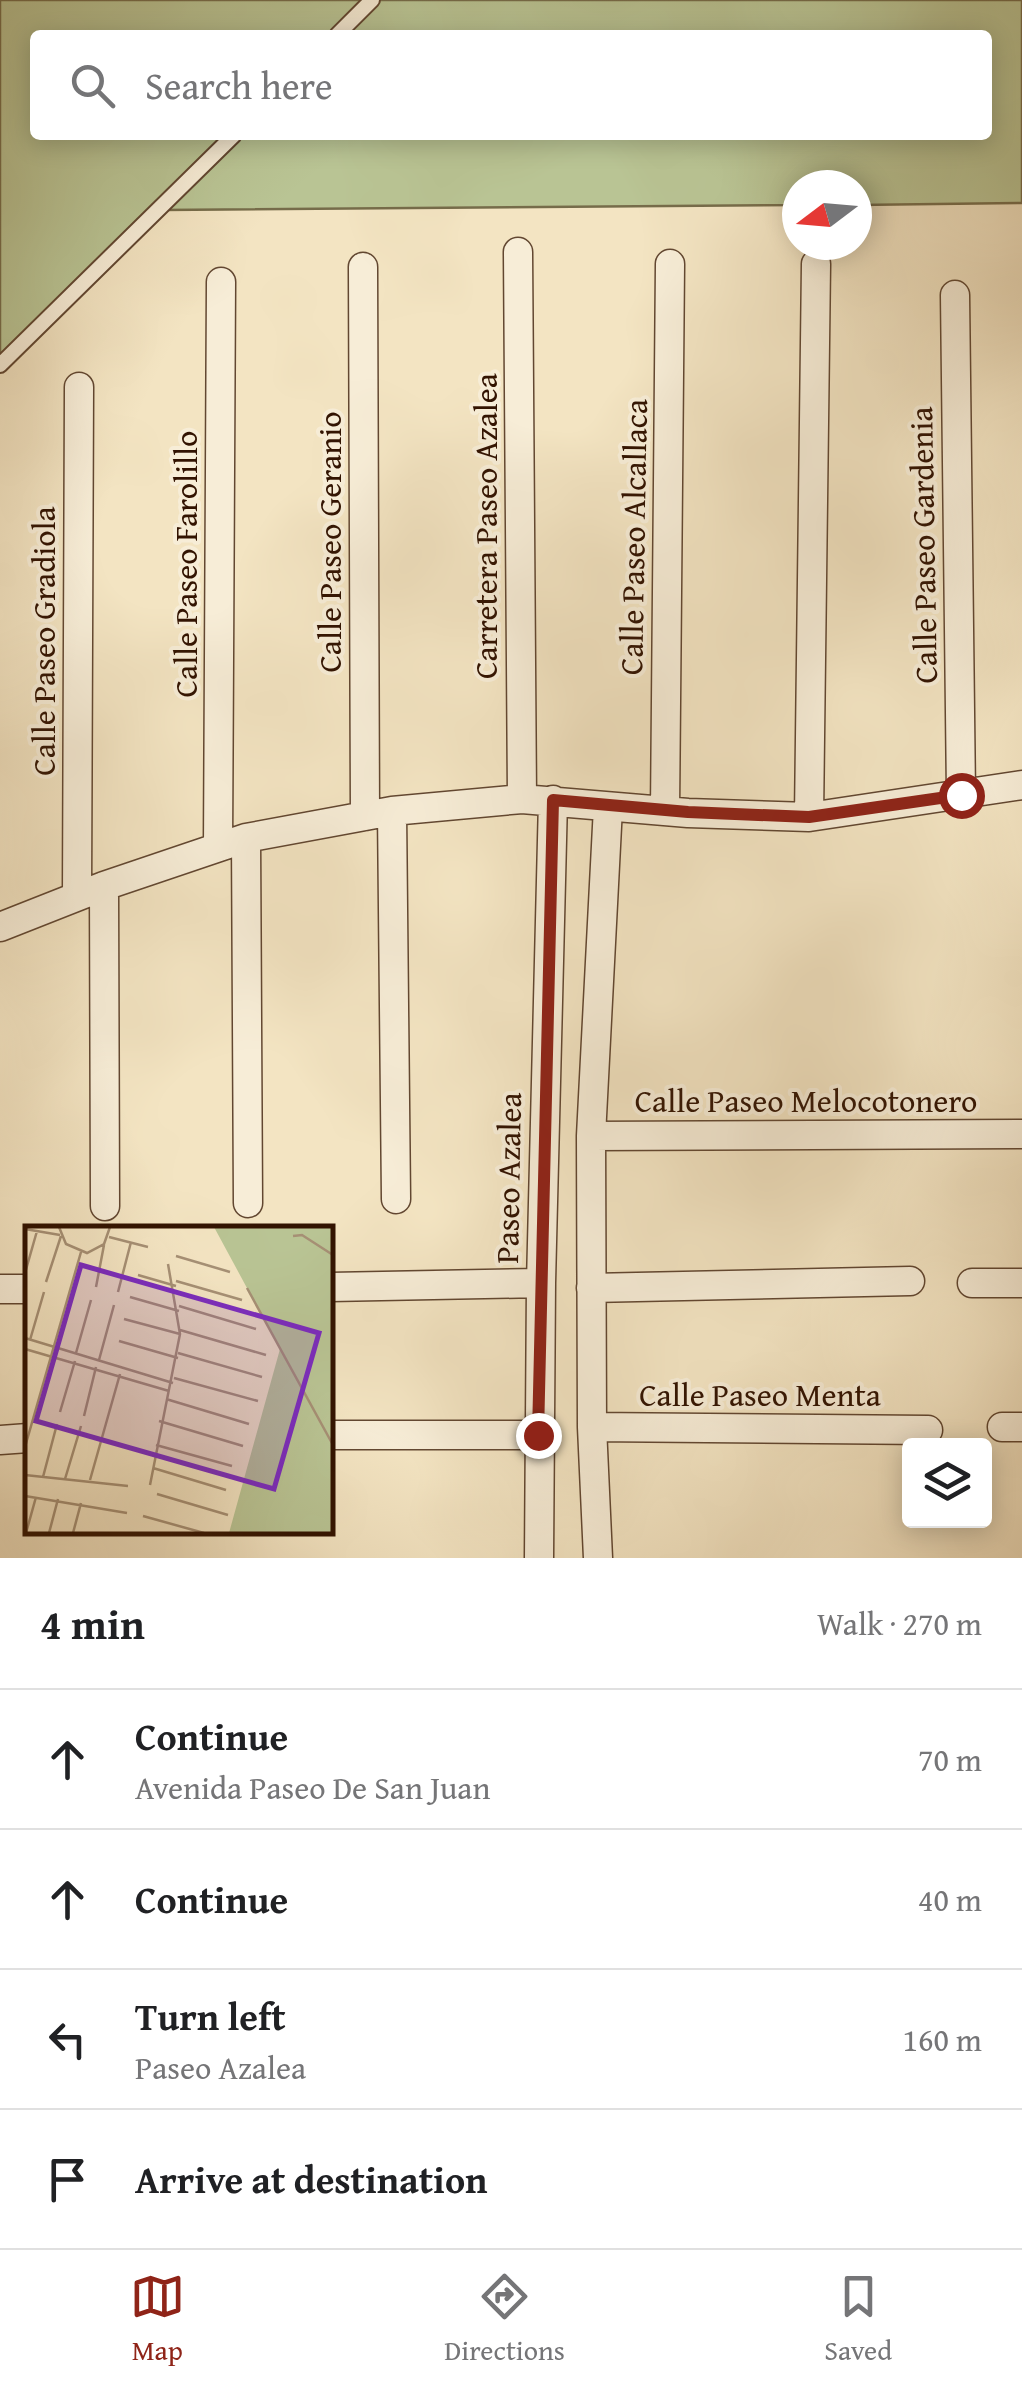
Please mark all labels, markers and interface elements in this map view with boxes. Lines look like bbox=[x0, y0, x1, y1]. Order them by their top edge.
search box bbox=[30, 30, 992, 140]
text: Search here bbox=[145, 57, 333, 113]
icon: search bbox=[65, 58, 120, 113]
north arrow bbox=[782, 170, 872, 260]
street label: Carretera Paseo Azalea bbox=[462, 373, 509, 679]
street label: Calle Paseo Alcallaca bbox=[607, 399, 659, 675]
street label: Calle Paseo Gardenia bbox=[897, 406, 949, 684]
street label: Calle Paseo Geranio bbox=[306, 411, 353, 673]
street label: Calle Paseo Farolillo bbox=[162, 431, 209, 697]
street label: Calle Paseo Gradiola bbox=[20, 506, 67, 776]
route start bbox=[939, 773, 985, 819]
street label: Calle Paseo Melocotonero bbox=[635, 1077, 977, 1124]
street label: Paseo Azalea bbox=[483, 1092, 533, 1264]
inset map bbox=[25, 1226, 332, 1533]
street label: Calle Paseo Menta bbox=[639, 1371, 881, 1418]
route end bbox=[516, 1413, 562, 1459]
map controls bbox=[902, 1438, 992, 1528]
button: layers bbox=[902, 1438, 992, 1528]
text: 4 min bbox=[40, 1593, 145, 1654]
text: Walk · 270 m bbox=[817, 1600, 982, 1647]
text: Continue bbox=[135, 1708, 288, 1764]
icon: ahead bbox=[40, 1732, 95, 1787]
text: 70 m bbox=[918, 1736, 982, 1783]
text: Avenida Paseo De San Juan bbox=[135, 1764, 490, 1811]
text: Continue bbox=[135, 1871, 288, 1927]
icon: ahead bbox=[40, 1872, 95, 1927]
text: 40 m bbox=[918, 1876, 982, 1923]
text: Turn left bbox=[135, 1988, 286, 2044]
icon: left bbox=[40, 2012, 95, 2067]
text: 160 m bbox=[903, 2016, 982, 2063]
text: Paseo Azalea bbox=[135, 2044, 306, 2091]
text: Arrive at destination bbox=[135, 2151, 488, 2207]
icon: arrive bbox=[40, 2152, 95, 2207]
tab: Map bbox=[130, 2269, 185, 2370]
tab: Directions bbox=[444, 2269, 565, 2370]
tab: Saved bbox=[824, 2269, 892, 2370]

